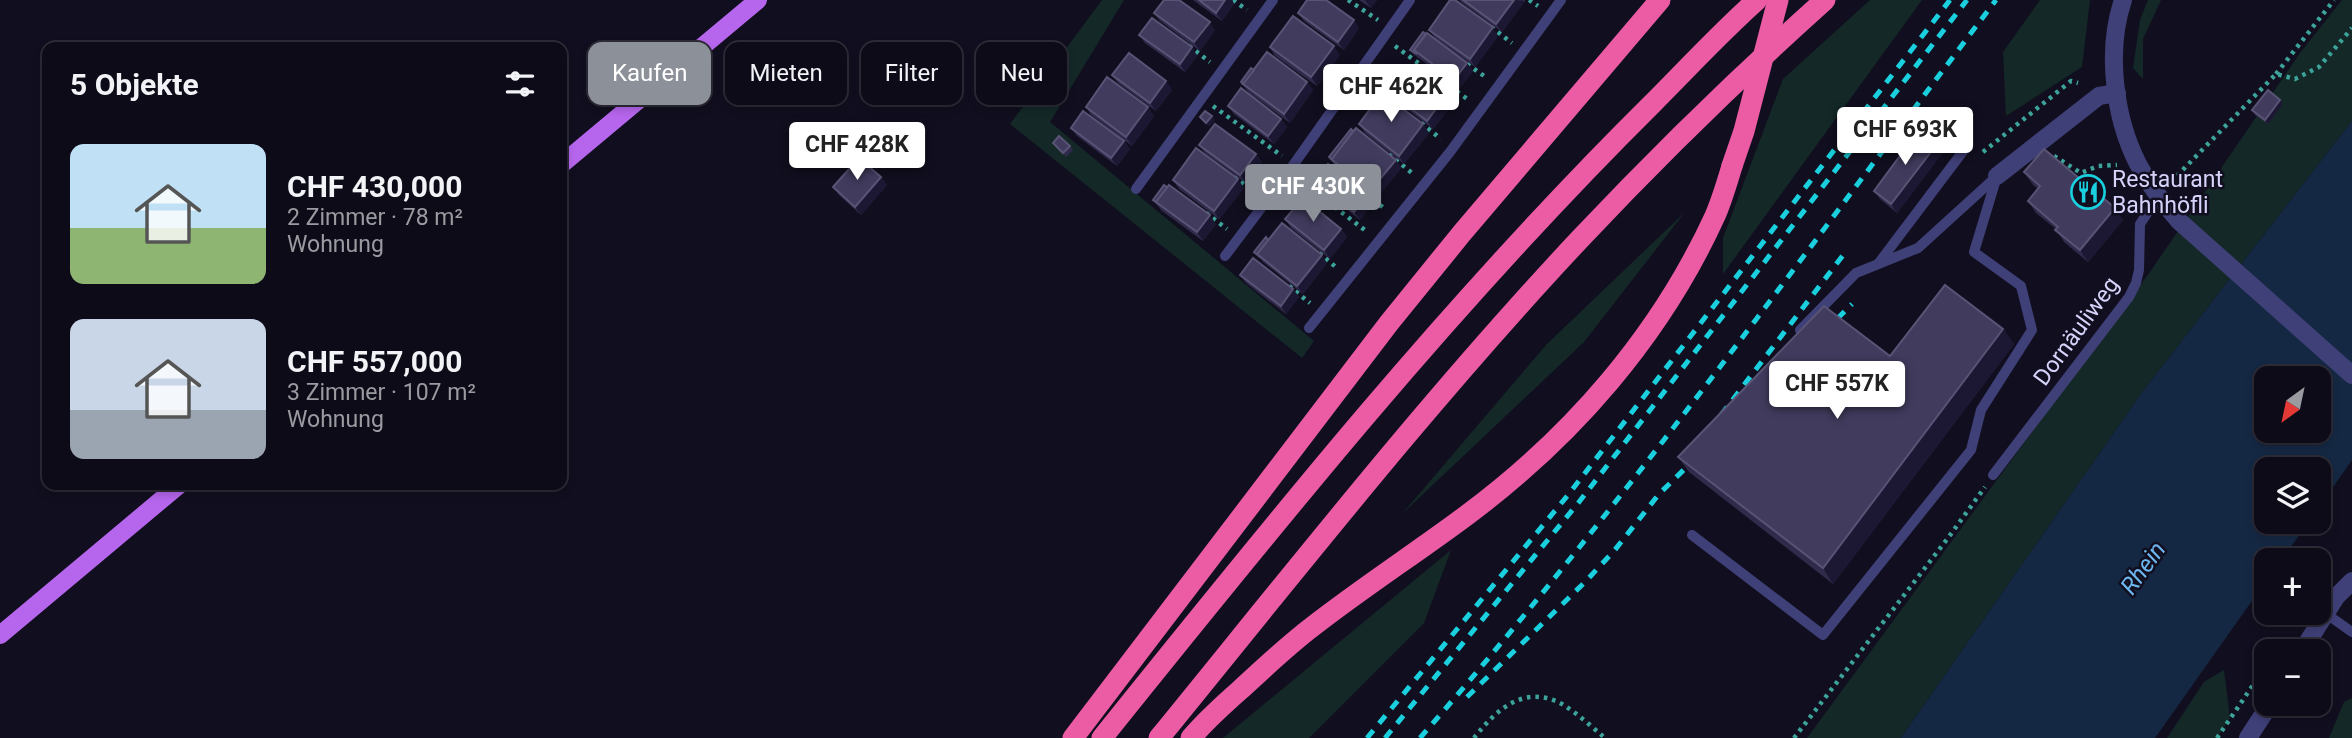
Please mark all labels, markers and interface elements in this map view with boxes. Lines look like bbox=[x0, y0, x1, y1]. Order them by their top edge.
chip: Kaufen bbox=[588, 42, 711, 105]
chip: Mieten bbox=[725, 42, 847, 105]
chip: Filter bbox=[861, 42, 962, 105]
chip: Neu bbox=[976, 42, 1067, 105]
pin: CHF 462K bbox=[1319, 64, 1463, 124]
icon: filters bbox=[501, 65, 539, 103]
text: 5 Objekte bbox=[70, 67, 199, 102]
text: CHF 462K bbox=[1339, 73, 1443, 100]
pin: CHF 693K bbox=[1833, 108, 1977, 167]
text: CHF 693K bbox=[1853, 116, 1957, 143]
pin: CHF 428K bbox=[785, 122, 929, 182]
text: CHF 428K bbox=[805, 131, 909, 158]
pin: CHF 430K bbox=[1241, 164, 1385, 224]
place label: Restaurant Bahnhöfli bbox=[2112, 166, 2223, 219]
text: CHF 430,000 bbox=[287, 169, 462, 204]
icon: home bbox=[126, 172, 210, 256]
text: CHF 430K bbox=[1261, 173, 1365, 200]
restaurant icon: Restaurant Bahnhöfli bbox=[2069, 173, 2107, 211]
text: 2 Zimmer · 78 m² bbox=[287, 204, 463, 231]
text: Wohnung bbox=[287, 231, 384, 258]
street label: Dornäuliweg bbox=[2028, 272, 2125, 391]
text: CHF 557,000 bbox=[287, 344, 462, 379]
icon: home bbox=[126, 347, 210, 431]
pin: CHF 557K bbox=[1765, 362, 1909, 421]
north arrow bbox=[2254, 366, 2331, 443]
map controls bbox=[2254, 366, 2331, 716]
text: CHF 557K bbox=[1785, 370, 1889, 397]
text: 3 Zimmer · 107 m² bbox=[287, 379, 476, 406]
text: Wohnung bbox=[287, 406, 384, 433]
button: layers bbox=[2254, 457, 2331, 534]
water label: Rhein bbox=[2115, 536, 2171, 600]
button: + bbox=[2254, 548, 2331, 625]
button: − bbox=[2254, 639, 2331, 716]

